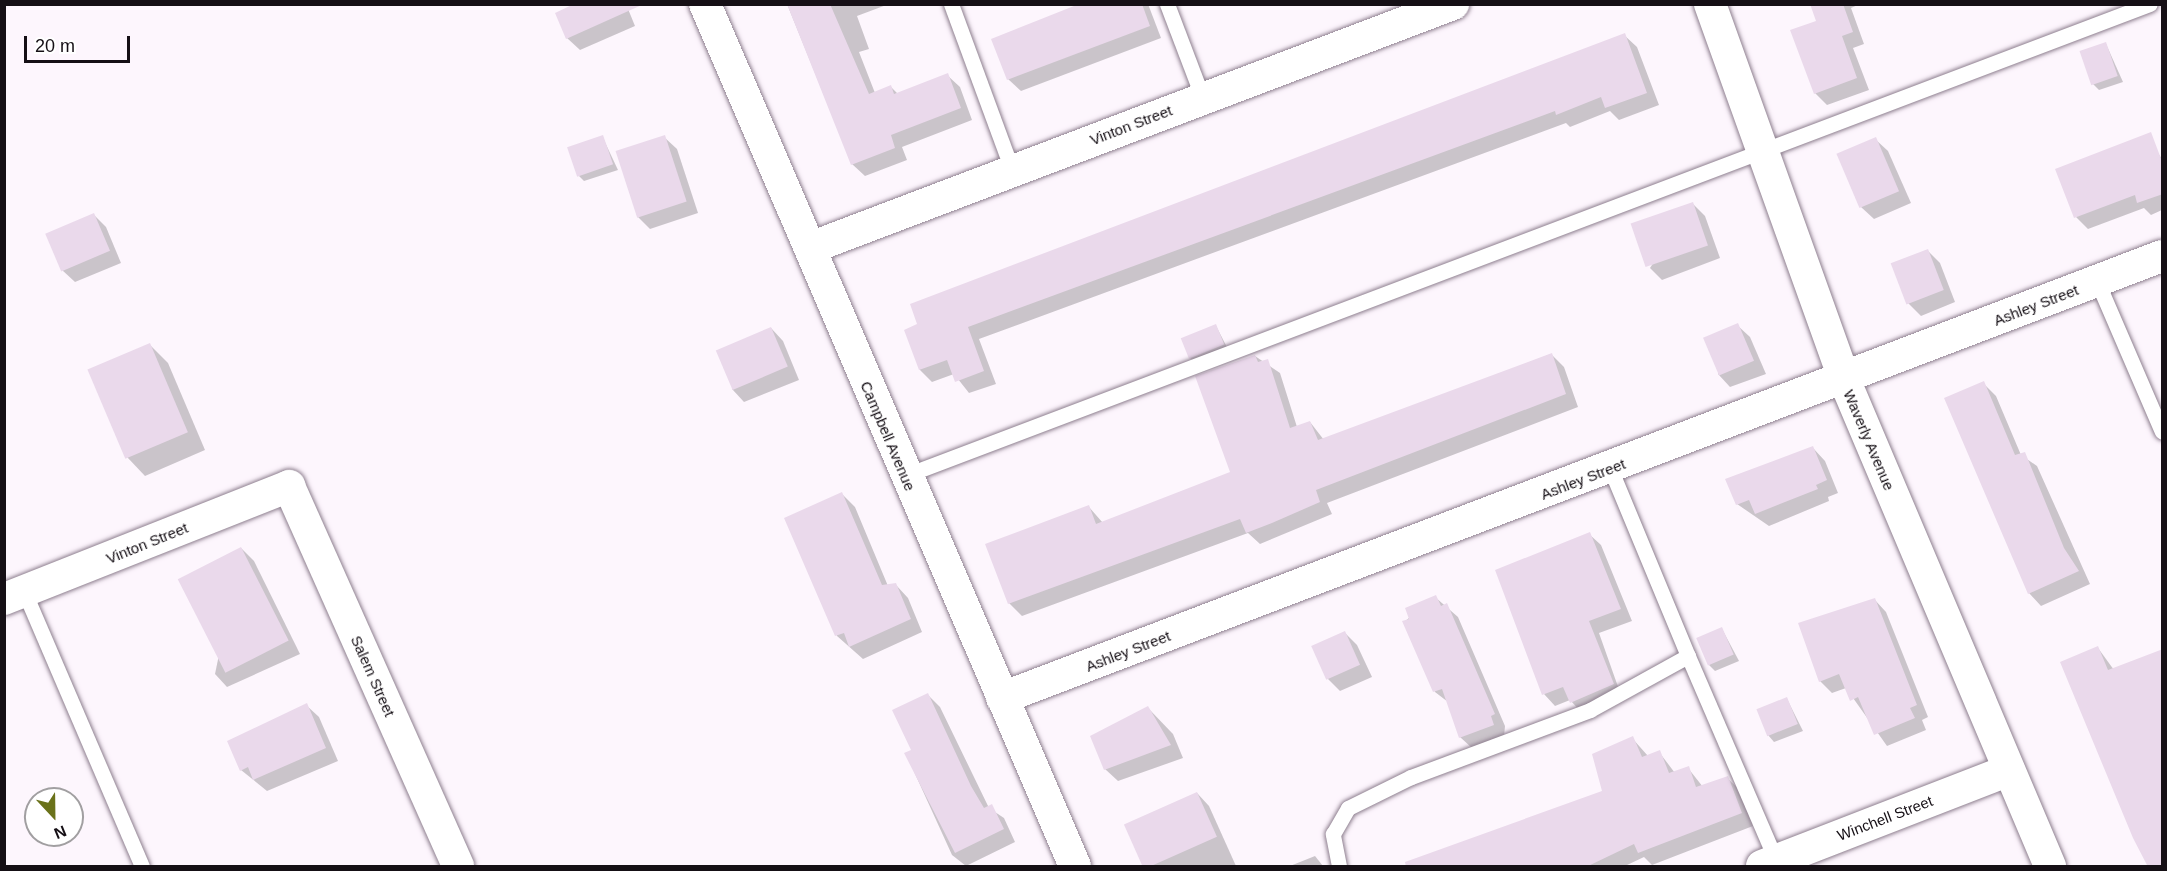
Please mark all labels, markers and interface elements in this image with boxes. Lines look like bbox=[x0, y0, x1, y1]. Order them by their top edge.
scale bar bbox=[27, 24, 134, 62]
text: 20 m bbox=[35, 36, 75, 56]
street label: Vinton Street bbox=[1087, 101, 1175, 149]
street label: Ashley Street bbox=[1991, 281, 2081, 329]
street label: Campbell Avenue bbox=[857, 378, 919, 494]
street label: Waverly Avenue bbox=[1840, 387, 1898, 493]
street label: Ashley Street bbox=[1538, 455, 1628, 503]
street label: Vinton Street bbox=[104, 518, 190, 568]
street label: Ashley Street bbox=[1083, 627, 1173, 675]
street label: Salem Street bbox=[347, 633, 399, 719]
north arrow bbox=[24, 787, 84, 847]
street label: Winchell Street bbox=[1835, 792, 1935, 844]
text: N bbox=[52, 822, 69, 842]

